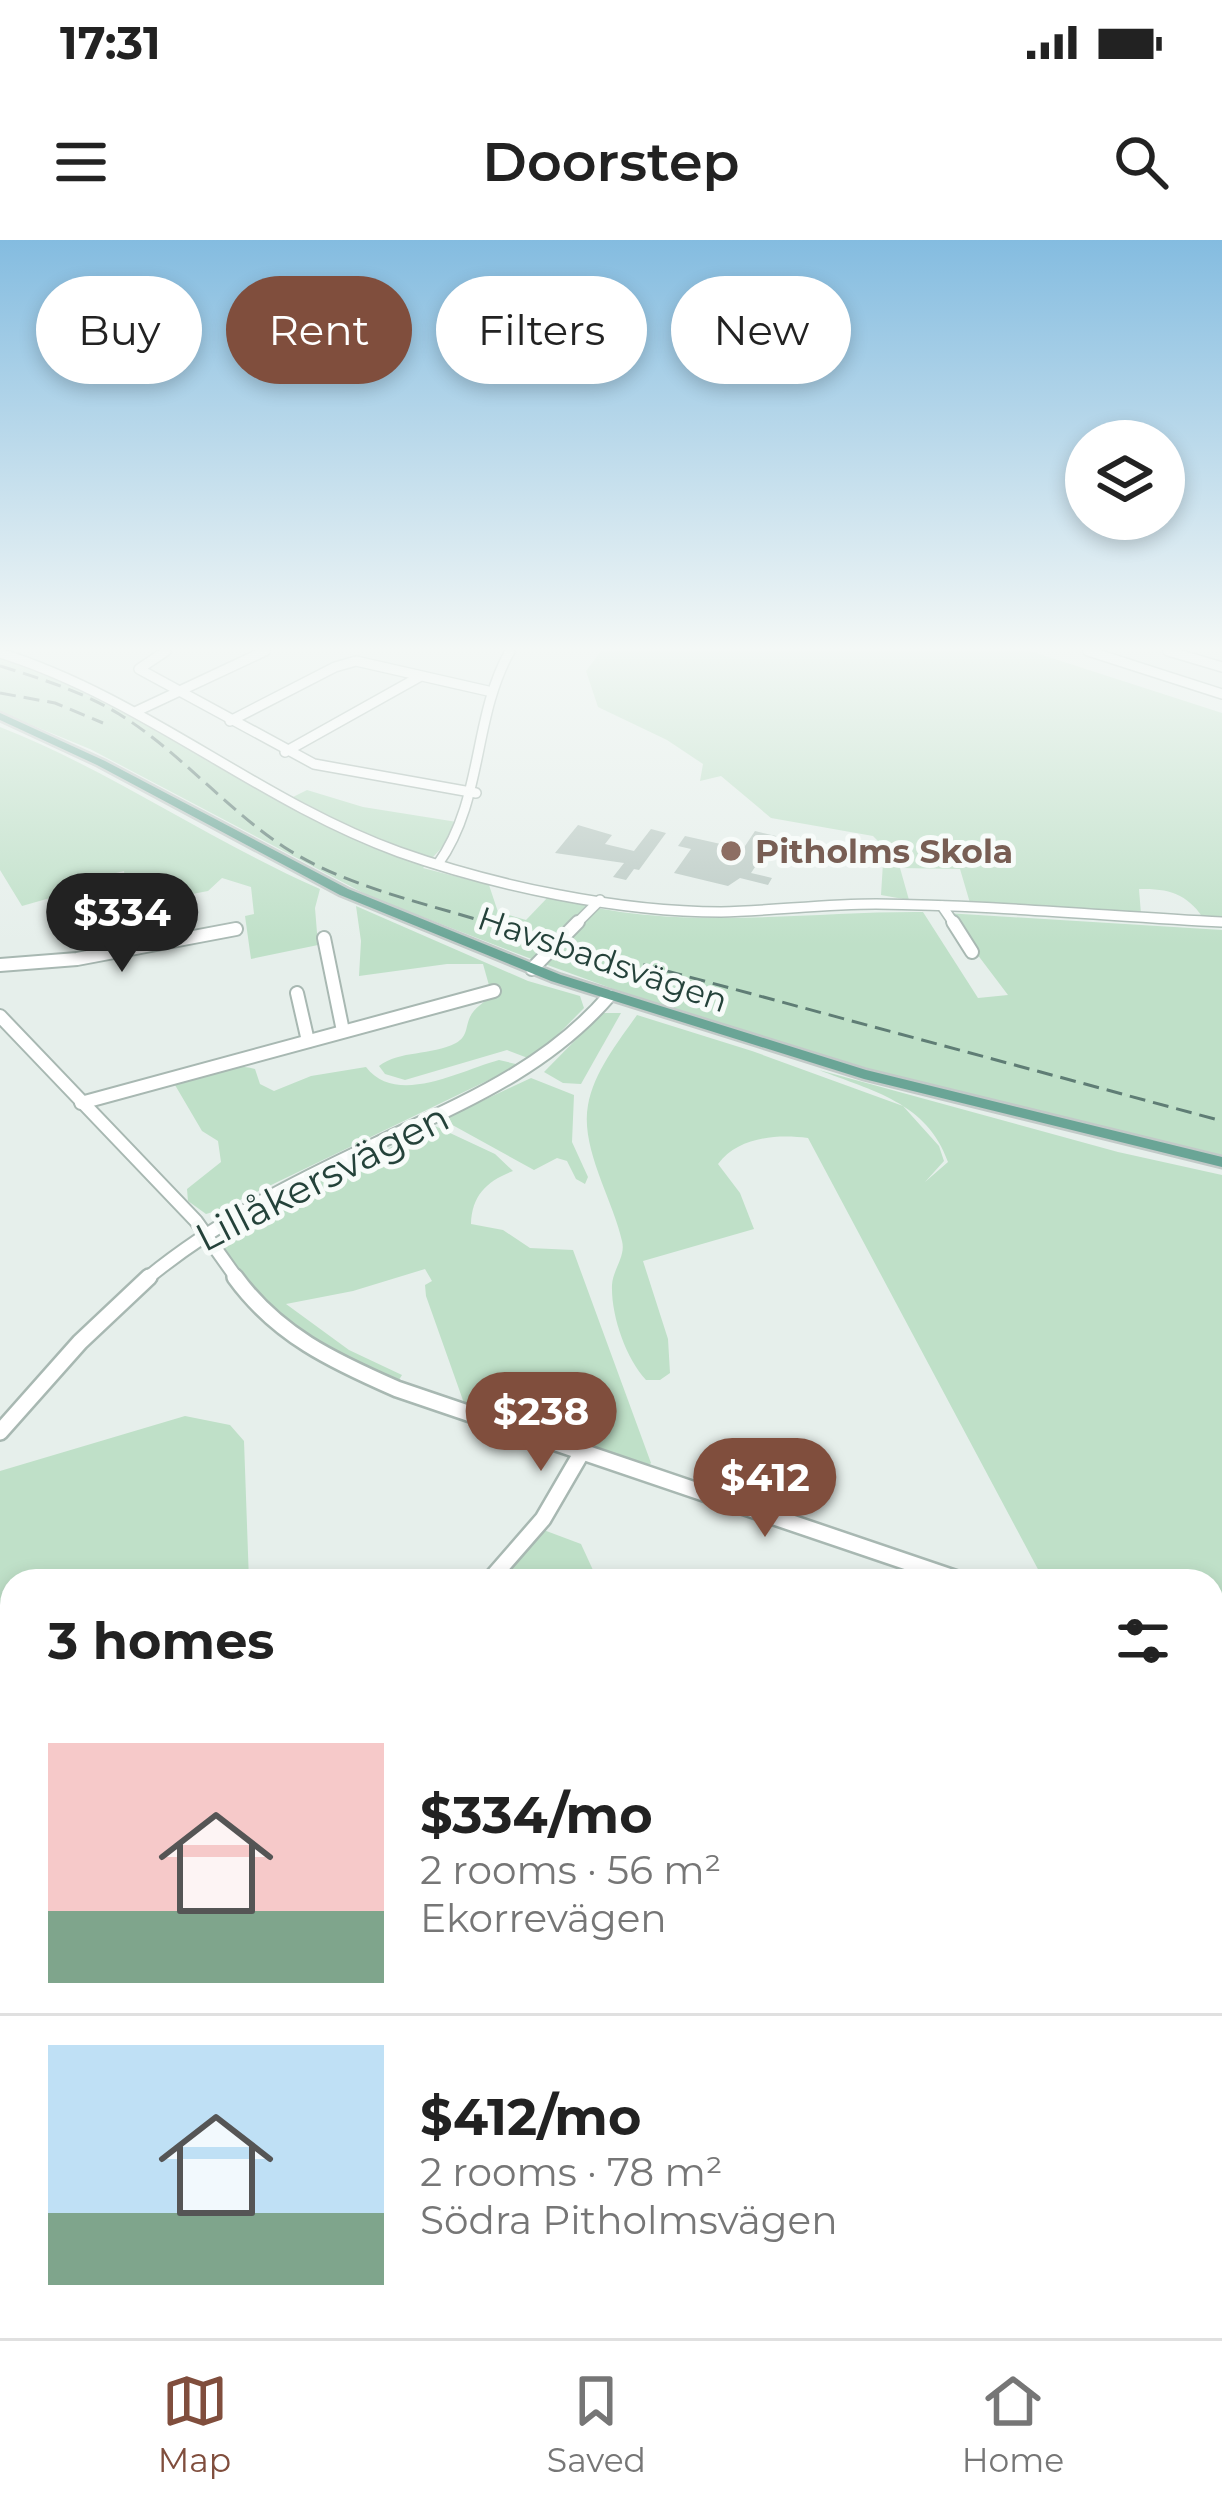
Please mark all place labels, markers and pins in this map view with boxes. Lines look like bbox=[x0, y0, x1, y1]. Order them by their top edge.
place label: Pitholms Skola bbox=[755, 831, 1013, 871]
marker: Pitholms Skola bbox=[718, 838, 744, 864]
pin: $334 bbox=[51, 873, 193, 975]
pin: $238 bbox=[470, 1372, 612, 1474]
pin: $412 bbox=[694, 1438, 836, 1540]

